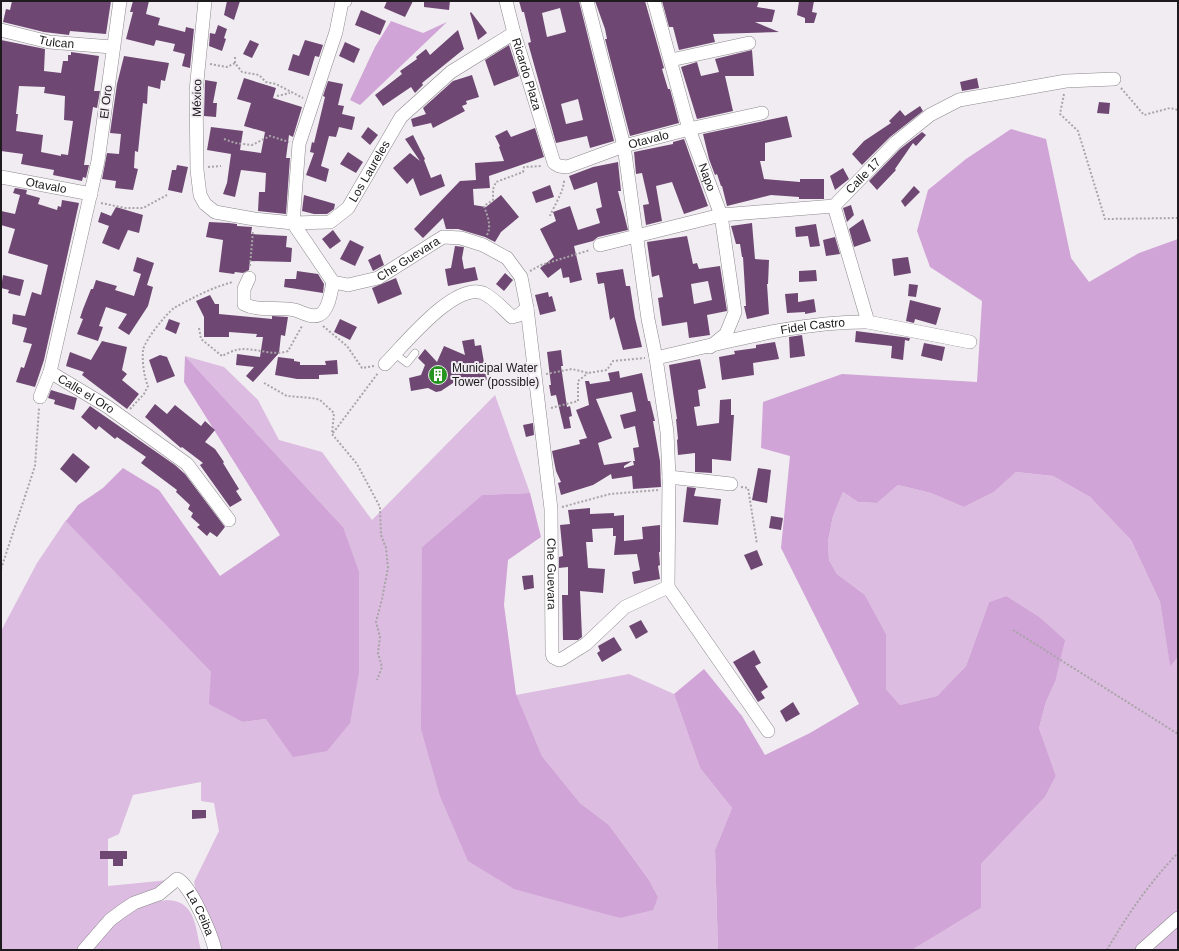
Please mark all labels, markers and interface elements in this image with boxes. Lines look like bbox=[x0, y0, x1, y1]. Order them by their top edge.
street label: Tulcan bbox=[37, 33, 75, 51]
street label: Ricardo Plaza bbox=[509, 36, 544, 112]
street label: México bbox=[190, 79, 204, 117]
street label: El Oro bbox=[97, 84, 115, 120]
street label: Otavalo bbox=[627, 127, 671, 152]
street label: Los Laureles bbox=[346, 138, 393, 204]
street label: Calle 17 bbox=[843, 155, 884, 197]
street label: Napo bbox=[695, 161, 719, 193]
street label: Otavalo bbox=[25, 175, 68, 196]
street label: Che Guevara bbox=[374, 234, 442, 284]
street label: Fidel Castro bbox=[779, 315, 846, 337]
place label: Municipal Water Tower (possible) bbox=[452, 361, 539, 389]
building icon: Municipal Water Tower (possible) bbox=[427, 364, 449, 386]
street label: Calle el Oro bbox=[55, 371, 117, 416]
street label: Che Guevara bbox=[544, 538, 559, 610]
street label: La Ceiba bbox=[183, 888, 217, 938]

